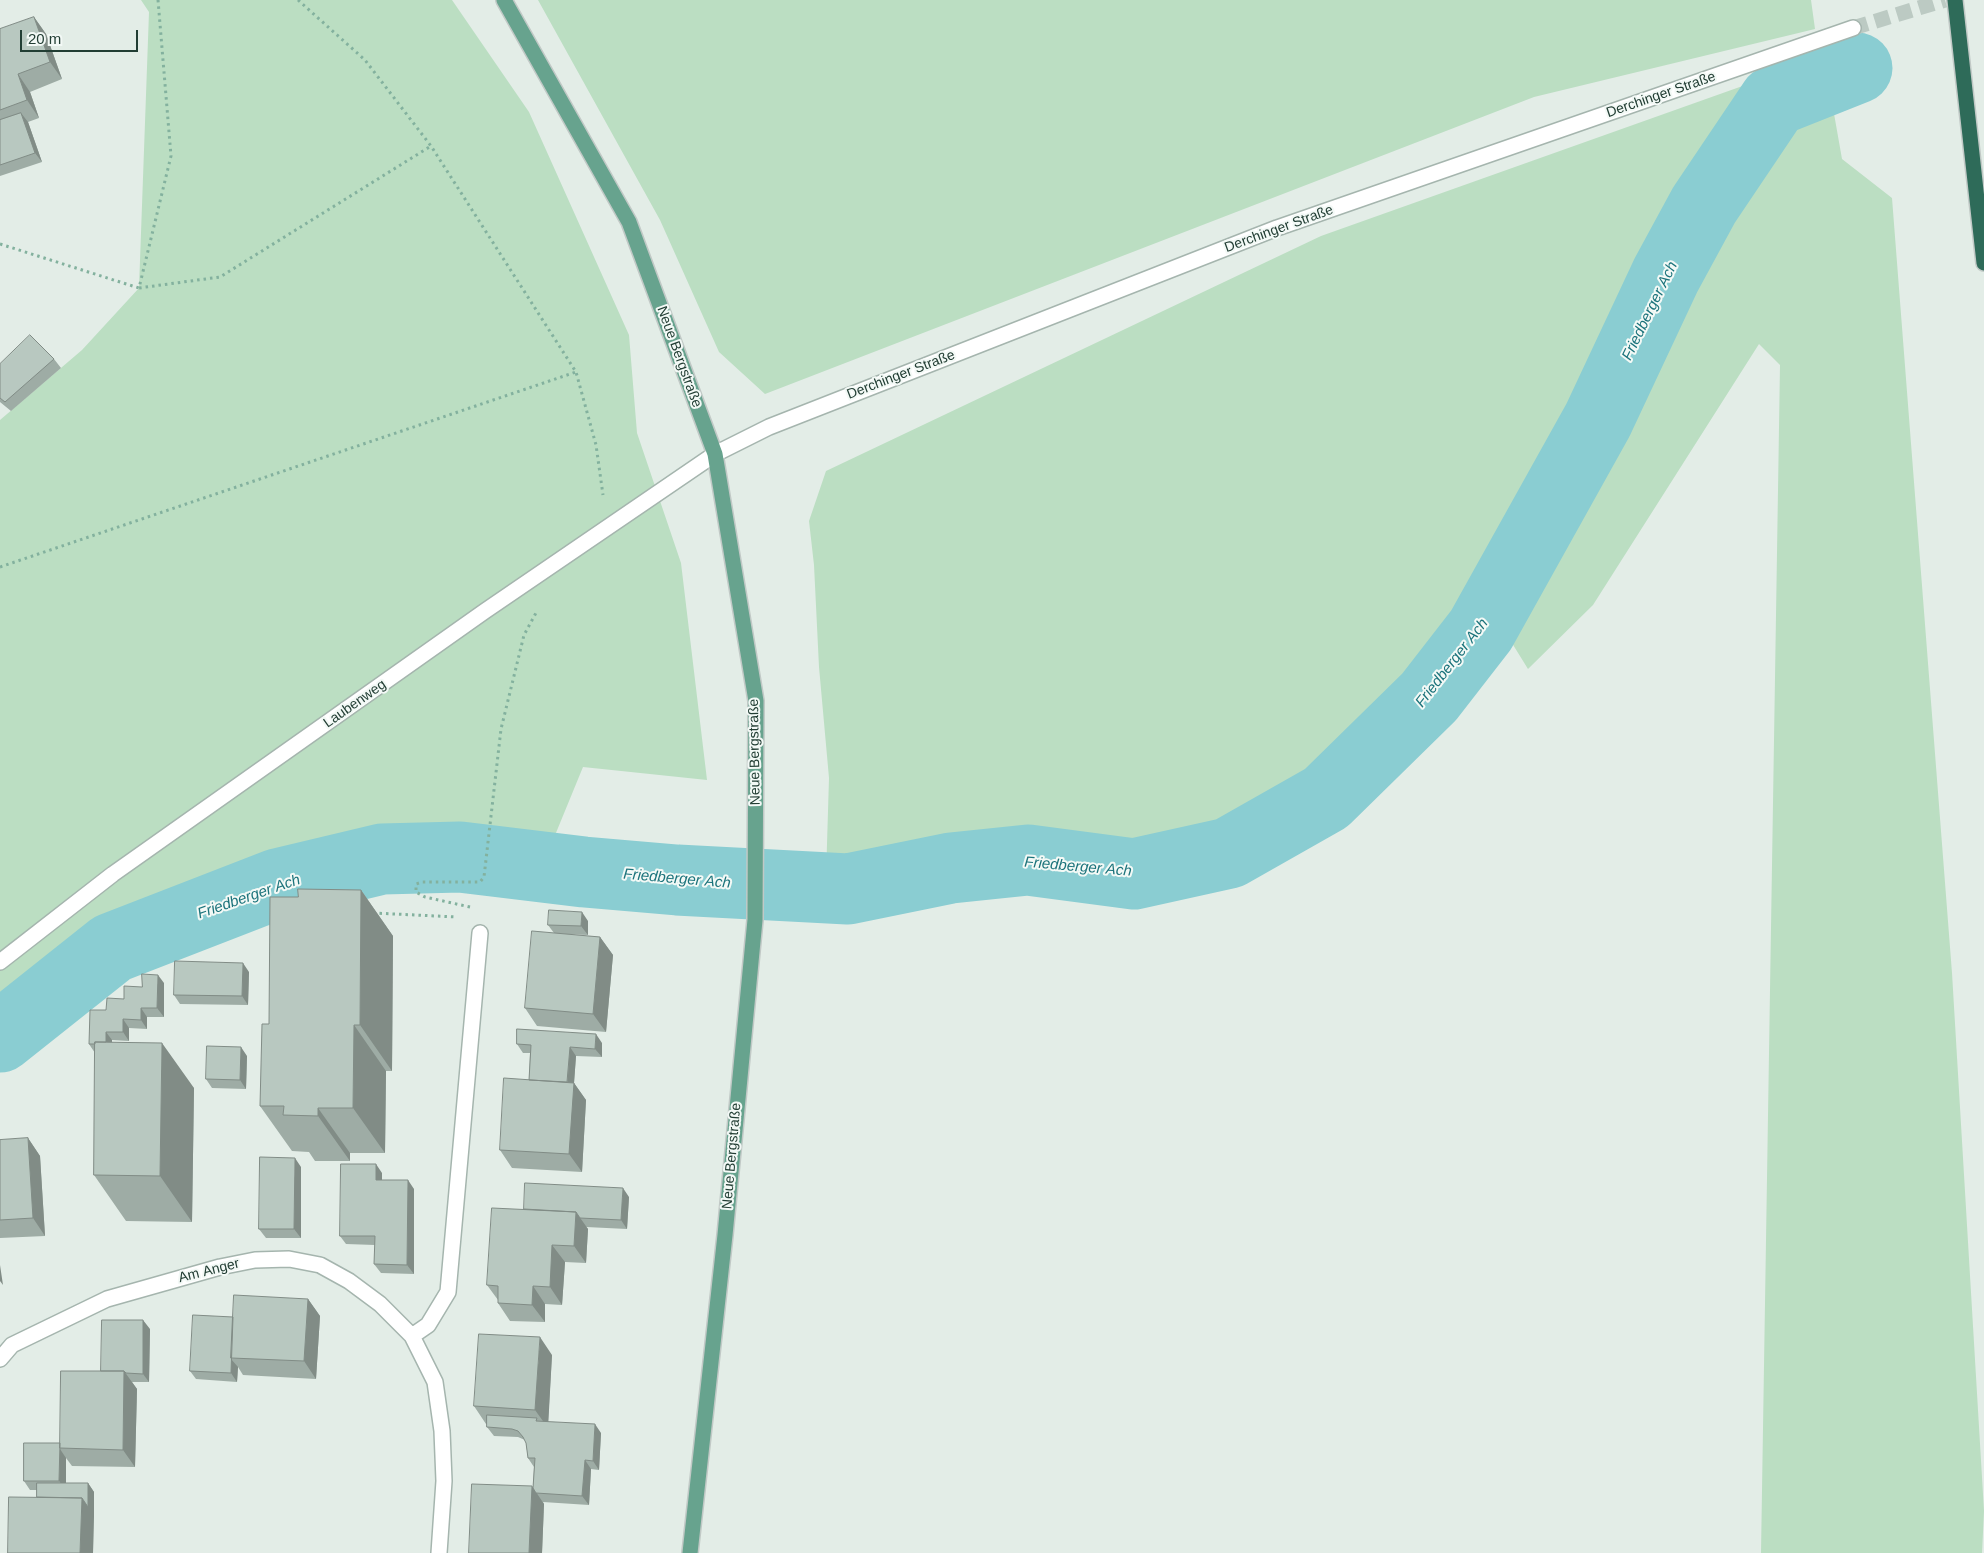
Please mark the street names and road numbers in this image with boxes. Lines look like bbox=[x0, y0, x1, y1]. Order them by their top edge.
street label: Derchinger Straße bbox=[1604, 68, 1718, 122]
street label: Derchinger Straße bbox=[1222, 202, 1336, 256]
street label: Neue Bergstraße bbox=[653, 304, 705, 410]
street label: Derchinger Straße bbox=[845, 347, 957, 403]
street label: Laubenweg bbox=[321, 676, 389, 732]
street label: Neue Bergstraße bbox=[746, 699, 764, 805]
street label: Neue Bergstraße bbox=[719, 1102, 745, 1210]
street label: Am Anger bbox=[177, 1255, 241, 1287]

